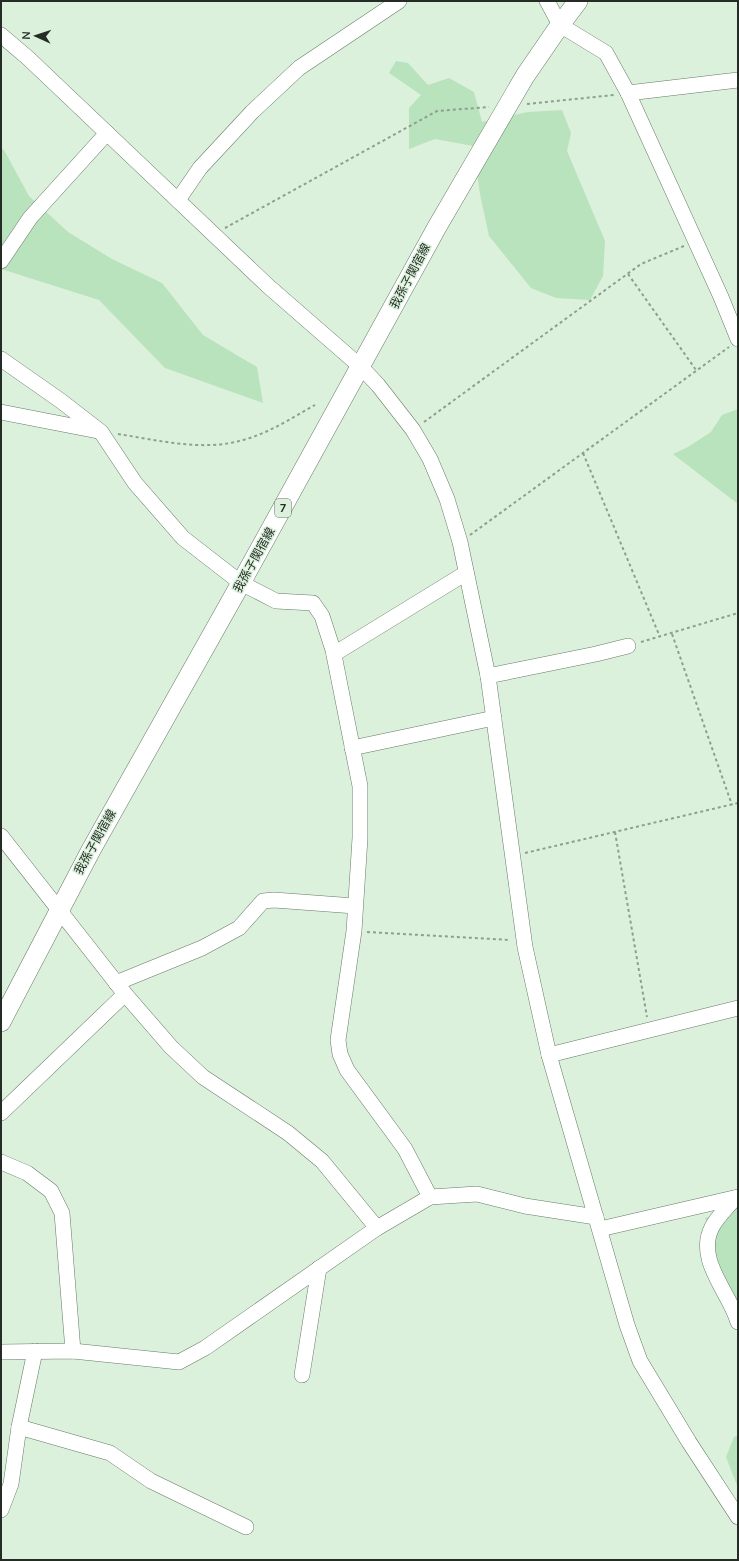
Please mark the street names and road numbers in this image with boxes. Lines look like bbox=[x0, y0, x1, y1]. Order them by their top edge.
street label: 我孫子関宿線 bbox=[386, 240, 434, 312]
road number: 7 bbox=[275, 499, 291, 517]
street label: 我孫子関宿線 bbox=[230, 525, 278, 595]
street label: 我孫子関宿線 bbox=[71, 807, 119, 877]

